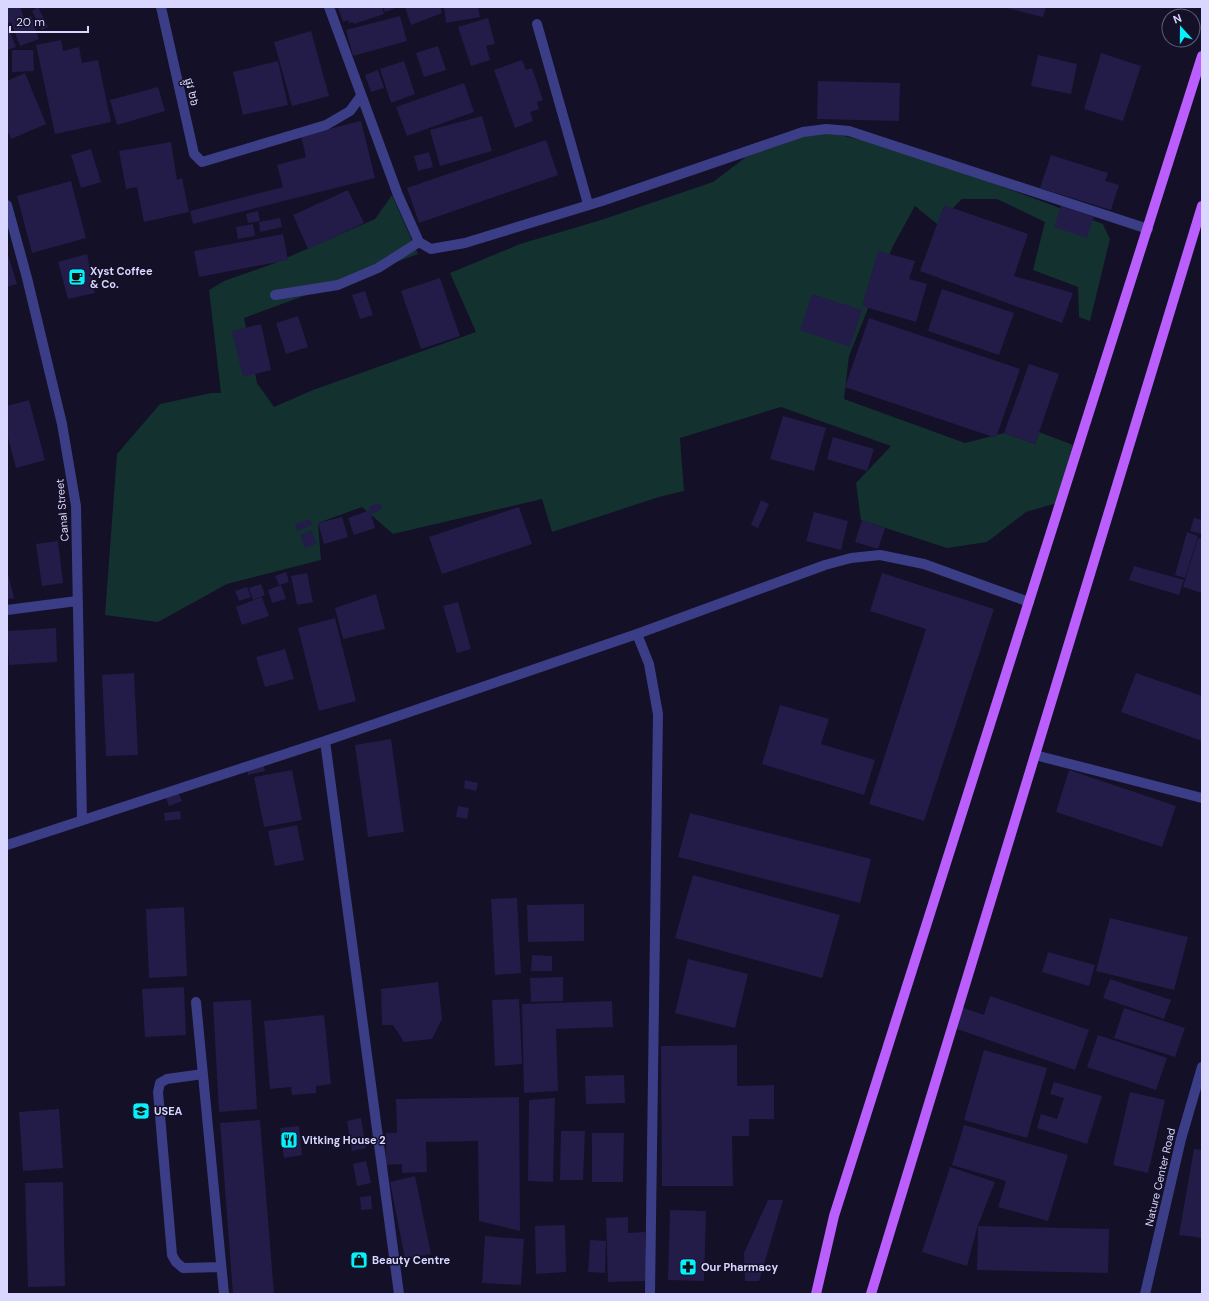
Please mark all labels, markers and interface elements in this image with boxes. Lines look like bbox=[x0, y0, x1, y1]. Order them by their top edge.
scale bar bbox=[10, 8, 88, 34]
north arrow bbox=[1161, 8, 1201, 48]
text: N bbox=[1171, 11, 1184, 27]
text: 20 m bbox=[16, 14, 45, 30]
street label: ផ្លូវ ២៦ bbox=[179, 76, 202, 108]
place label: Xyst Coffee & Co. bbox=[90, 264, 153, 291]
cafe icon: Xyst Coffee & Co. bbox=[67, 267, 87, 287]
street label: Canal Street bbox=[52, 478, 72, 542]
school or university icon: USEA bbox=[131, 1101, 151, 1121]
place label: USEA bbox=[154, 1104, 183, 1118]
street label: Nature Center Road bbox=[1142, 1126, 1178, 1228]
restaurant icon: Vitking House 2 bbox=[279, 1130, 299, 1150]
place label: Vitking House 2 bbox=[302, 1133, 386, 1147]
shop icon: Beauty Centre bbox=[349, 1250, 369, 1270]
place label: Beauty Centre bbox=[372, 1253, 451, 1267]
pharmacy icon: Our Pharmacy bbox=[678, 1257, 698, 1277]
place label: Our Pharmacy bbox=[701, 1260, 778, 1274]

